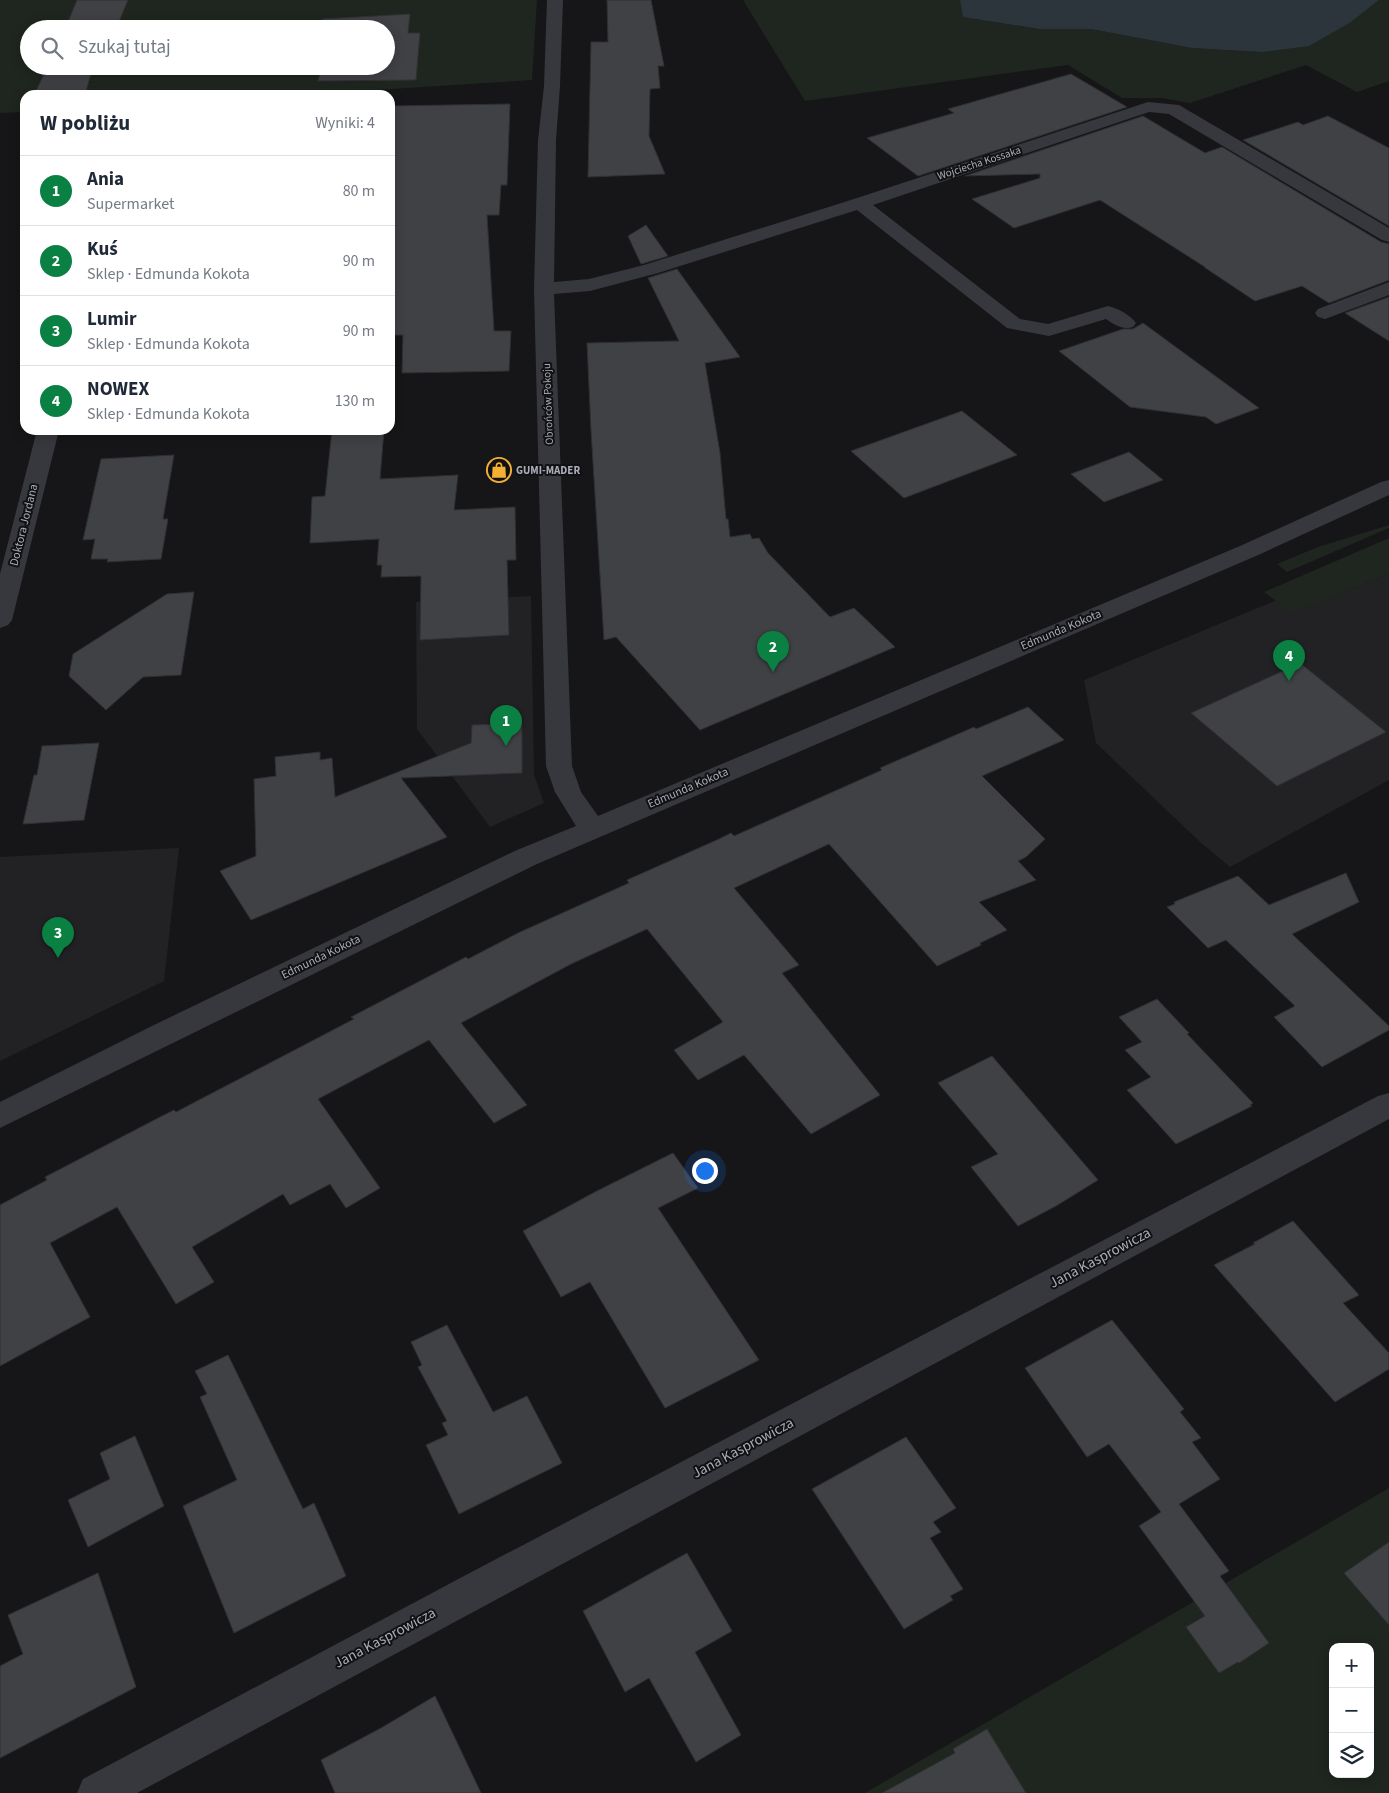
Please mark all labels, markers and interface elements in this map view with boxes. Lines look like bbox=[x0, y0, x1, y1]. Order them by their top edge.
search box bbox=[20, 20, 395, 75]
icon: search bbox=[38, 34, 66, 62]
text: Szukaj tutaj bbox=[78, 34, 171, 61]
text: W pobliżu bbox=[40, 108, 130, 138]
text: Wyniki: 4 bbox=[315, 112, 375, 134]
street label: Wojciecha Kossaka bbox=[935, 142, 1023, 184]
text: Ania bbox=[87, 166, 124, 193]
text: 1 bbox=[52, 180, 60, 202]
text: 80 m bbox=[343, 180, 375, 202]
text: Supermarket bbox=[87, 193, 174, 215]
text: Kuś bbox=[87, 236, 118, 263]
text: 2 bbox=[52, 250, 60, 272]
text: 90 m bbox=[343, 250, 375, 272]
text: Sklep · Edmunda Kokota bbox=[87, 263, 250, 285]
text: Lumir bbox=[87, 306, 137, 333]
text: 3 bbox=[52, 320, 60, 342]
text: 90 m bbox=[343, 320, 375, 342]
text: Sklep · Edmunda Kokota bbox=[87, 333, 250, 355]
street label: Obrońców Pokoju bbox=[539, 363, 557, 445]
text: NOWEX bbox=[87, 376, 149, 403]
text: 4 bbox=[52, 390, 60, 412]
text: 130 m bbox=[335, 390, 375, 412]
text: Sklep · Edmunda Kokota bbox=[87, 403, 250, 425]
shop icon: GUMI-MADER bbox=[486, 457, 512, 483]
place label: GUMI-MADER bbox=[516, 463, 580, 478]
street label: Doktora Jordana bbox=[6, 482, 42, 568]
street label: Edmunda Kokota bbox=[1018, 605, 1104, 655]
pin: 2 bbox=[757, 631, 789, 672]
pin: 4 bbox=[1273, 640, 1305, 681]
pin: 1 bbox=[490, 705, 522, 746]
street label: Edmunda Kokota bbox=[645, 763, 731, 813]
pin: 3 bbox=[42, 917, 74, 958]
street label: Edmunda Kokota bbox=[279, 930, 363, 984]
your location bbox=[692, 1158, 718, 1184]
street label: Jana Kasprowicza bbox=[1045, 1222, 1155, 1294]
street label: Jana Kasprowicza bbox=[688, 1412, 798, 1484]
street label: Jana Kasprowicza bbox=[330, 1602, 440, 1674]
map controls bbox=[1329, 1643, 1374, 1778]
button: + bbox=[1329, 1643, 1374, 1688]
button: − bbox=[1329, 1688, 1374, 1733]
button: layers bbox=[1329, 1733, 1374, 1778]

